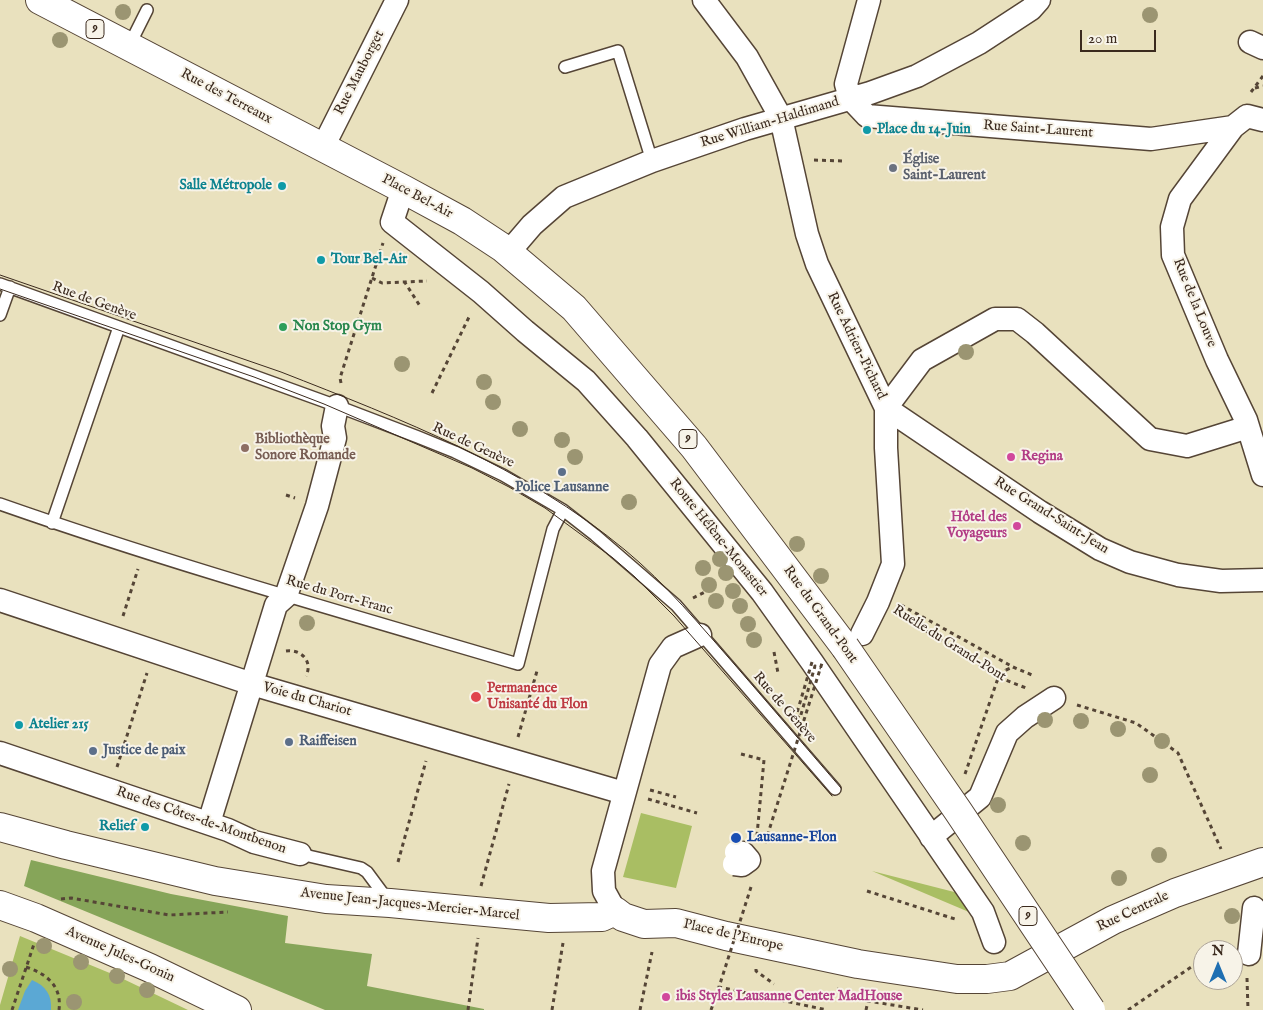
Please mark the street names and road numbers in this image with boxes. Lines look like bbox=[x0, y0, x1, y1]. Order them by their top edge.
road number: 9 bbox=[86, 20, 104, 38]
street label: Rue Mauborget bbox=[331, 28, 389, 118]
street label: Rue des Terreaux bbox=[177, 66, 275, 128]
street label: Rue William-Haldimand bbox=[699, 94, 841, 152]
street label: Rue Saint-Laurent bbox=[983, 118, 1093, 142]
street label: Place Bel-Air bbox=[379, 171, 455, 223]
street label: Rue de la Louve bbox=[1168, 256, 1220, 350]
street label: Rue de Genève bbox=[50, 279, 138, 325]
street label: Rue Adrien-Pichard bbox=[823, 290, 889, 402]
street label: Rue de Genève bbox=[429, 420, 517, 472]
road number: 9 bbox=[679, 429, 697, 448]
street label: Rue Grand-Saint-Jean bbox=[991, 474, 1111, 558]
street label: Route Hélène-Monastier bbox=[665, 475, 771, 601]
street label: Rue du Grand-Pont bbox=[779, 563, 861, 667]
street label: Rue du Port-Franc bbox=[284, 573, 394, 619]
street label: Ruelle du Grand-Pont bbox=[889, 602, 1009, 686]
street label: Rue de Genève bbox=[749, 669, 819, 747]
street label: Voie du Chariot bbox=[261, 679, 353, 721]
street label: Rue des Côtes-de-Montbenon bbox=[114, 784, 288, 858]
street label: Avenue Jean-Jacques-Mercier-Marcel bbox=[300, 885, 520, 925]
street label: Rue Centrale bbox=[1094, 888, 1172, 936]
road number: 9 bbox=[1019, 906, 1037, 926]
street label: Place de l'Europe bbox=[682, 916, 784, 956]
street label: Avenue Jules-Gonin bbox=[63, 923, 177, 987]

